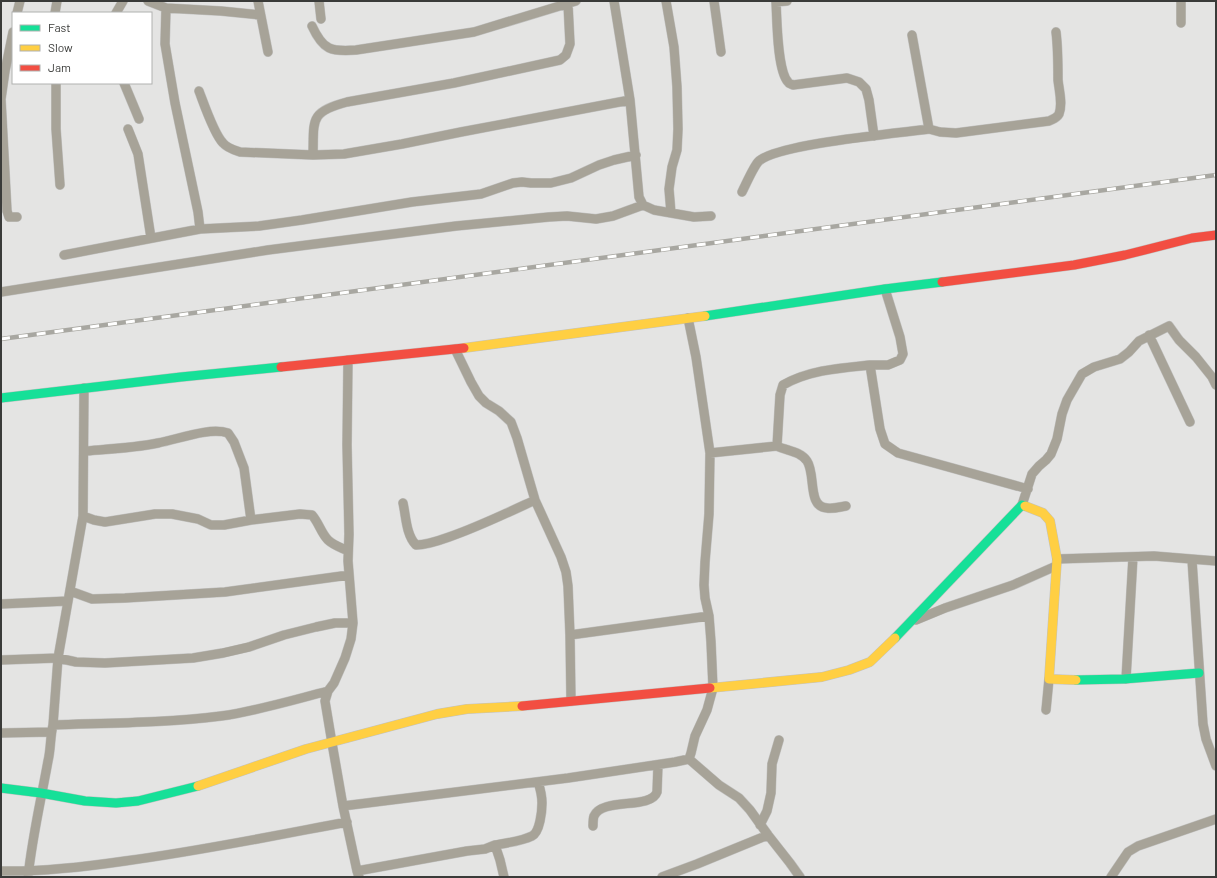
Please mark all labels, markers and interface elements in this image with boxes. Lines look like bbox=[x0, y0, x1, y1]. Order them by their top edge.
legend bbox=[12, 12, 152, 84]
text: Fast bbox=[48, 20, 71, 34]
text: Slow bbox=[48, 40, 73, 54]
text: Jam bbox=[48, 60, 71, 74]

